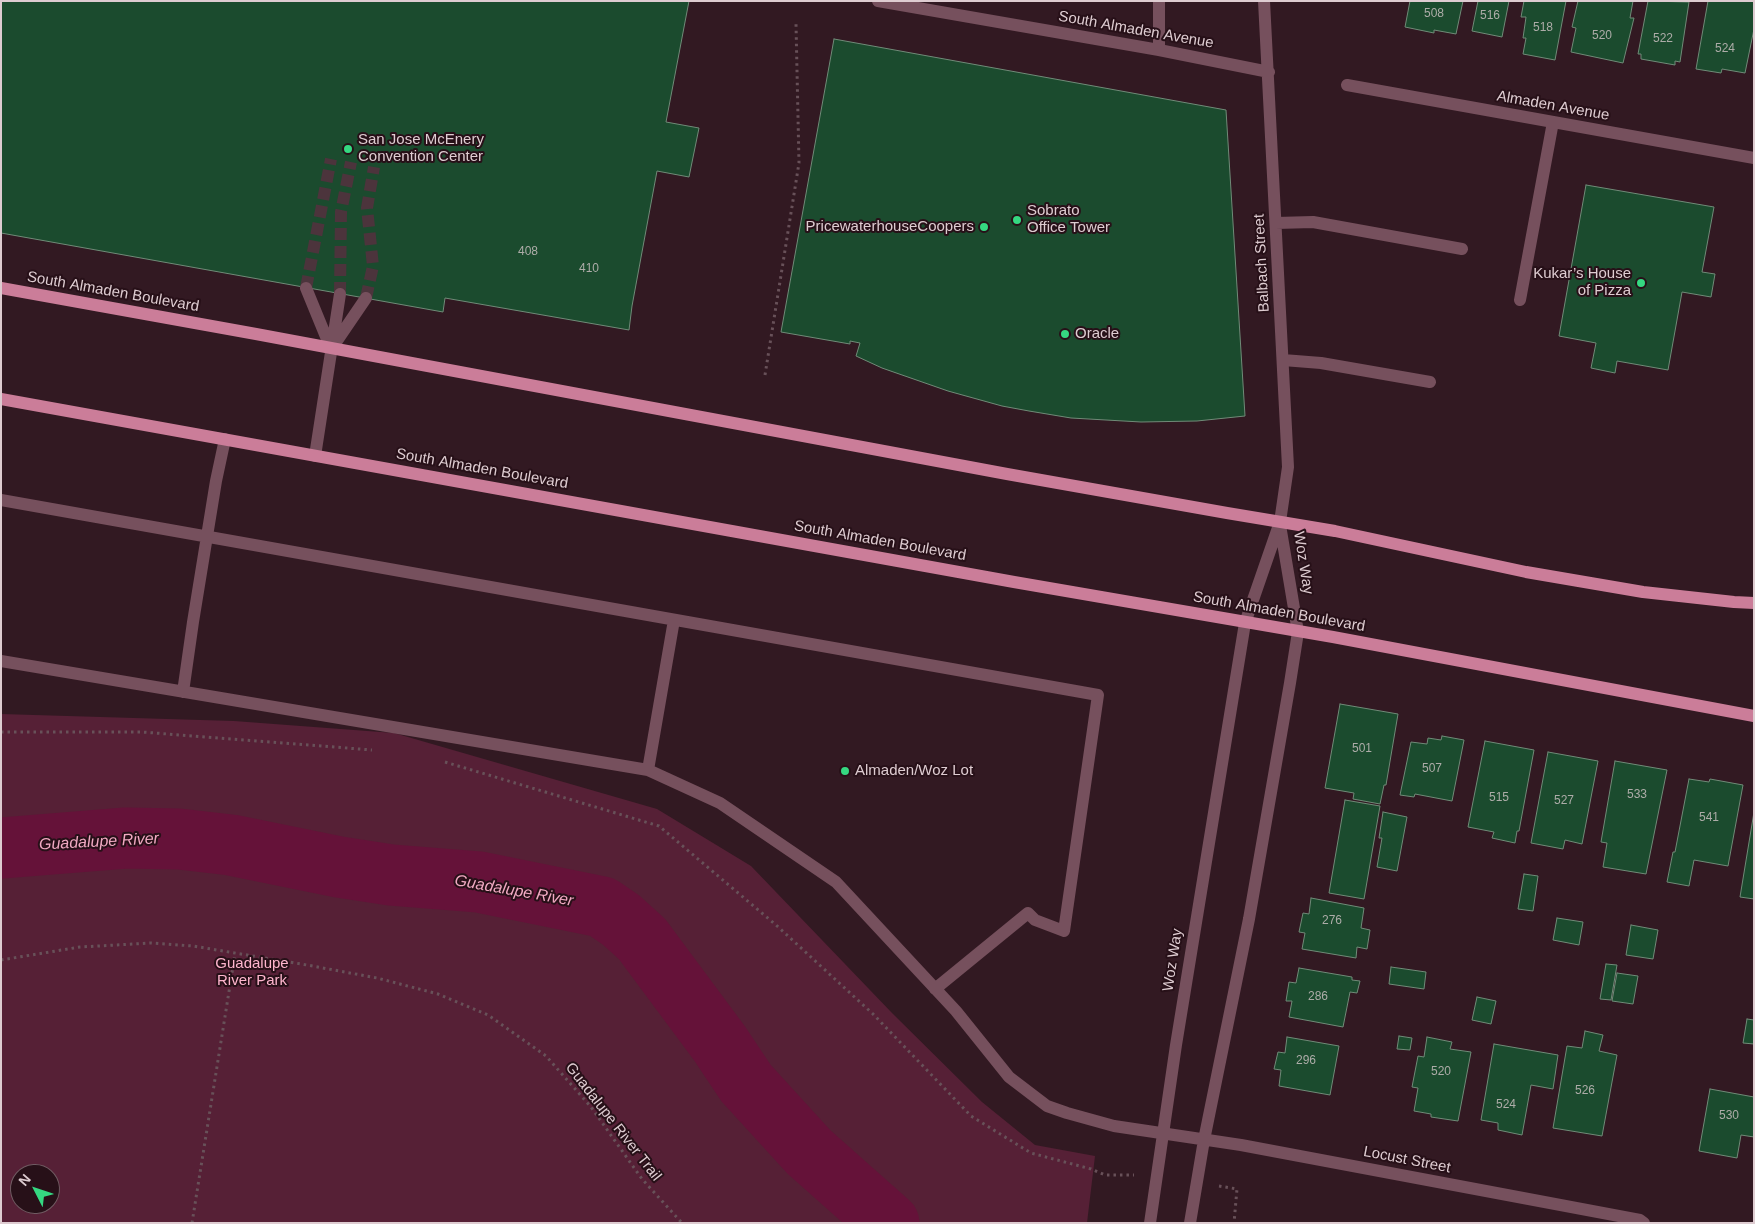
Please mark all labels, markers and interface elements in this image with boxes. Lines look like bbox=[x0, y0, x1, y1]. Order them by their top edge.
street label: South Almaden Avenue bbox=[1057, 7, 1215, 53]
house number: 508 bbox=[1424, 7, 1444, 21]
house number: 516 bbox=[1480, 9, 1500, 23]
house number: 518 bbox=[1533, 21, 1553, 35]
house number: 520 bbox=[1592, 29, 1612, 43]
house number: 522 bbox=[1653, 32, 1673, 46]
house number: 524 bbox=[1715, 42, 1735, 56]
street label: Almaden Avenue bbox=[1495, 87, 1611, 125]
place label: San Jose McEnery Convention Center bbox=[358, 131, 484, 166]
marker: San Jose McEnery Convention Center bbox=[342, 143, 354, 155]
place label: Sobrato Office Tower bbox=[1027, 202, 1110, 237]
street label: Balbach Street bbox=[1250, 213, 1274, 313]
marker: Sobrato Office Tower bbox=[1011, 214, 1023, 226]
place label: PricewaterhouseCoopers bbox=[806, 218, 974, 236]
marker: PricewaterhouseCoopers bbox=[978, 221, 990, 233]
house number: 408 bbox=[518, 245, 538, 259]
house number: 410 bbox=[579, 262, 599, 276]
place label: Kukar’s House of Pizza bbox=[1533, 265, 1631, 300]
street label: South Almaden Boulevard bbox=[26, 268, 200, 316]
marker: Kukar’s House of Pizza bbox=[1635, 277, 1647, 289]
place label: Oracle bbox=[1075, 325, 1119, 343]
marker: Oracle bbox=[1059, 328, 1071, 340]
street label: South Almaden Boulevard bbox=[395, 445, 569, 493]
street label: South Almaden Boulevard bbox=[793, 517, 967, 565]
street label: Woz Way bbox=[1289, 530, 1317, 596]
street label: South Almaden Boulevard bbox=[1192, 588, 1366, 636]
house number: 501 bbox=[1352, 742, 1372, 756]
place label: Almaden/Woz Lot bbox=[855, 762, 973, 780]
house number: 507 bbox=[1422, 762, 1442, 776]
marker: Almaden/Woz Lot bbox=[839, 765, 851, 777]
house number: 533 bbox=[1627, 788, 1647, 802]
house number: 515 bbox=[1489, 791, 1509, 805]
house number: 527 bbox=[1554, 794, 1574, 808]
house number: 541 bbox=[1699, 811, 1719, 825]
water label: Guadalupe River bbox=[39, 829, 159, 855]
water label: Guadalupe River bbox=[453, 871, 575, 911]
house number: 276 bbox=[1322, 914, 1342, 928]
street label: Woz Way bbox=[1159, 927, 1187, 993]
park label: Guadalupe River Park bbox=[215, 955, 289, 990]
house number: 286 bbox=[1308, 990, 1328, 1004]
house number: 296 bbox=[1296, 1054, 1316, 1068]
street label: Guadalupe River Trail bbox=[561, 1059, 665, 1185]
house number: 520 bbox=[1431, 1065, 1451, 1079]
house number: 526 bbox=[1575, 1084, 1595, 1098]
house number: 524 bbox=[1496, 1098, 1516, 1112]
house number: 530 bbox=[1719, 1109, 1739, 1123]
street label: Locust Street bbox=[1362, 1143, 1452, 1177]
north arrow bbox=[10, 1164, 60, 1214]
text: N bbox=[15, 1171, 34, 1189]

